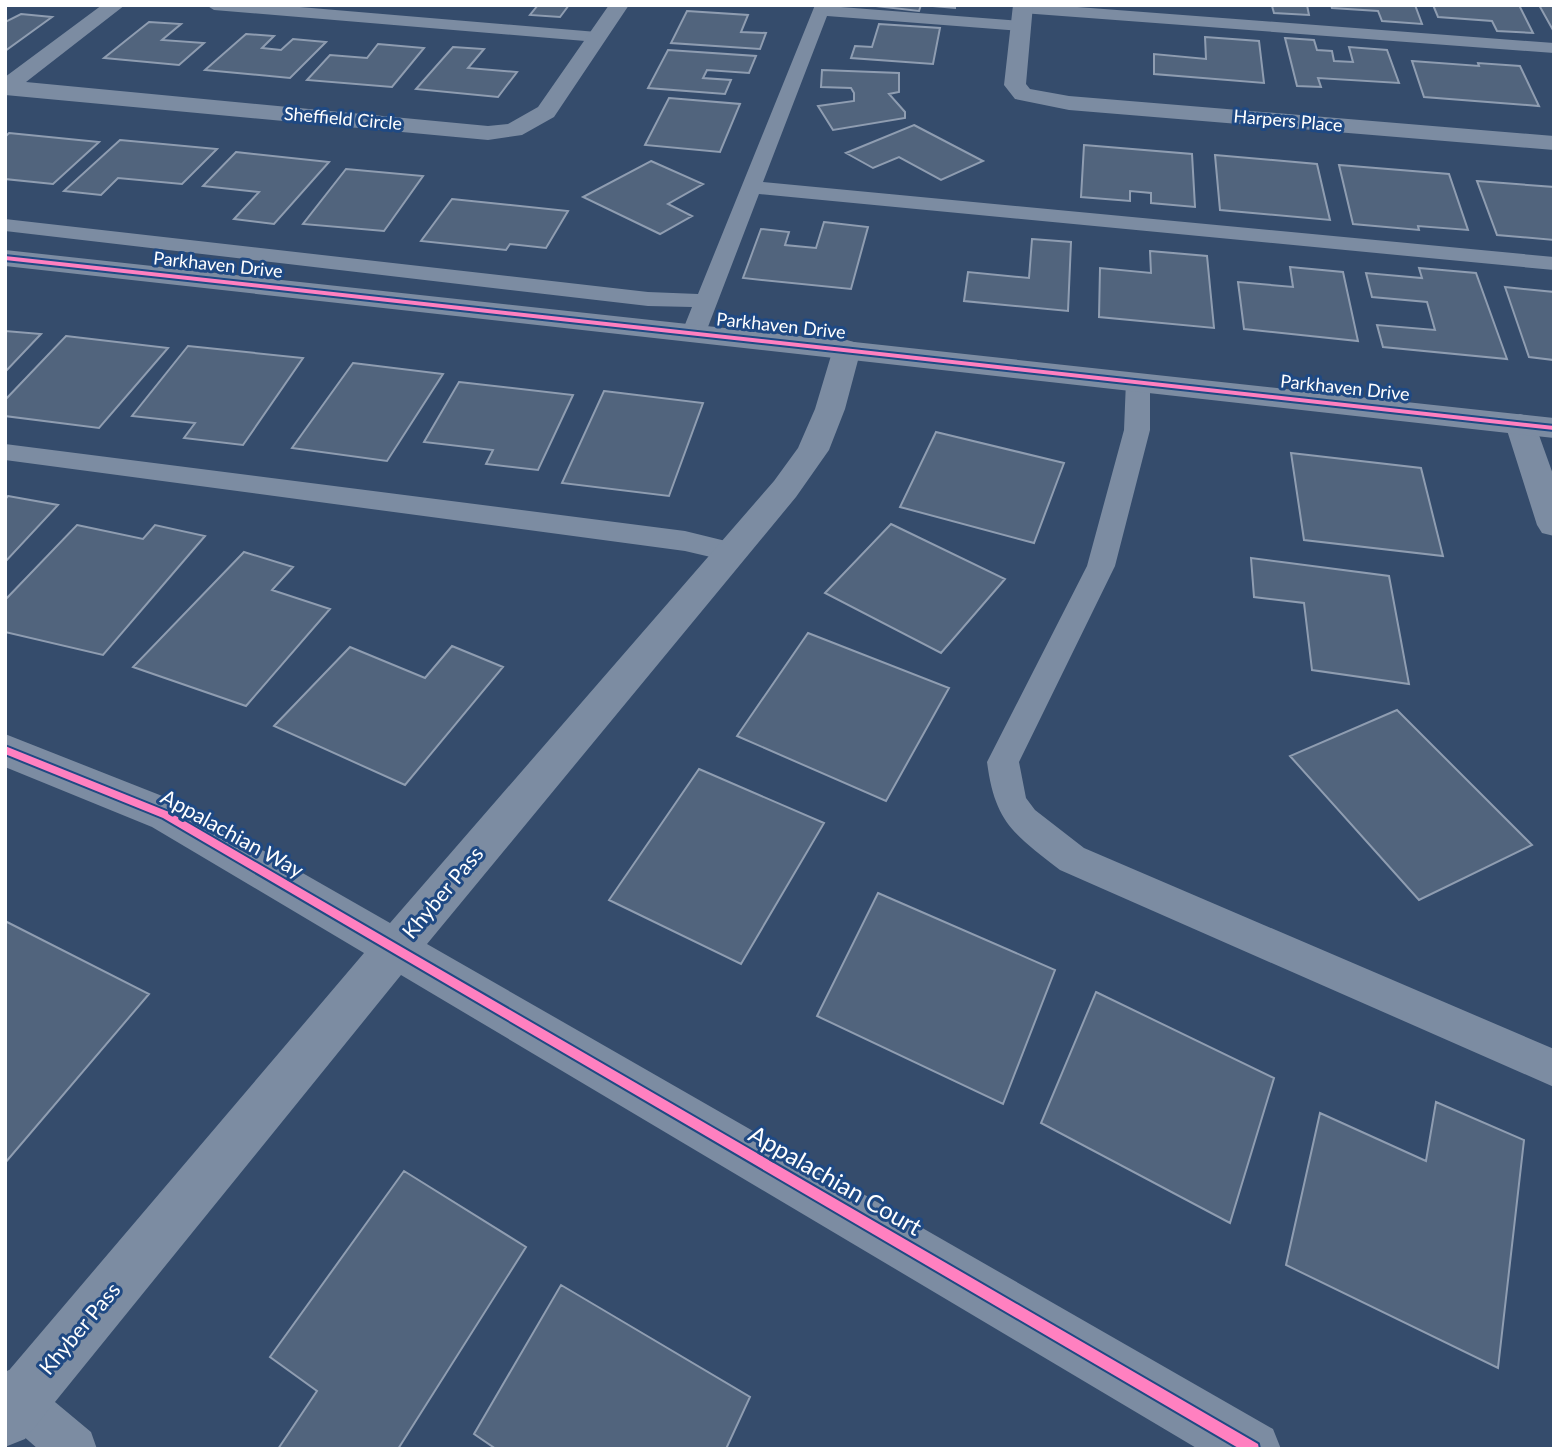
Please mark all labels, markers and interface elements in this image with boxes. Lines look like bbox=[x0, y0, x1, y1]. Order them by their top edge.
street label: Sheffield Circle bbox=[283, 102, 403, 134]
street label: Harpers Place bbox=[1233, 104, 1344, 136]
street label: Parkhaven Drive bbox=[152, 246, 284, 282]
street label: Parkhaven Drive bbox=[715, 307, 847, 343]
street label: Parkhaven Drive bbox=[1279, 369, 1411, 405]
street label: Appalachian Way bbox=[157, 783, 309, 882]
street label: Khyber Pass bbox=[396, 841, 488, 943]
street label: Appalachian Court bbox=[744, 1118, 928, 1241]
street label: Khyber Pass bbox=[33, 1277, 125, 1379]

